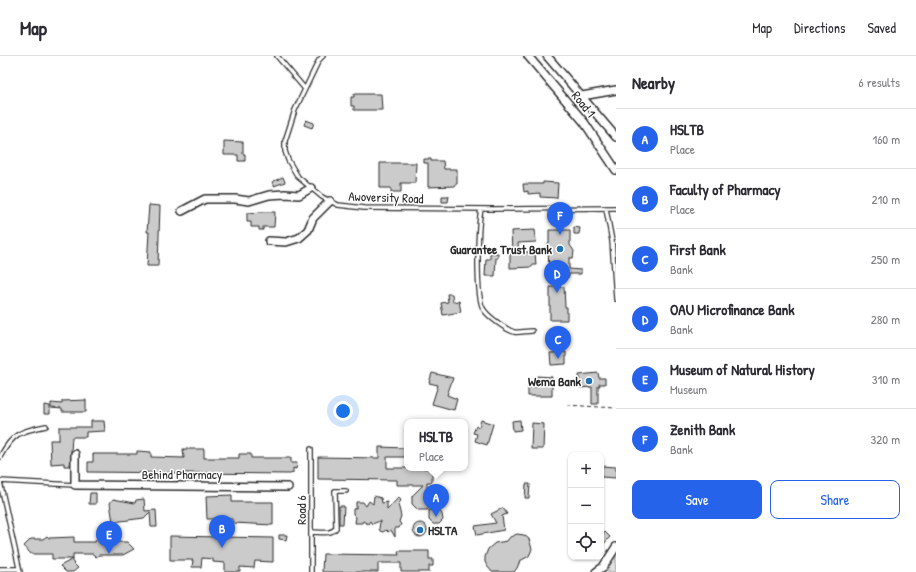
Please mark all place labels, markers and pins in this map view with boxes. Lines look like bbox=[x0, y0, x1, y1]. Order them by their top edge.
pin: F bbox=[547, 202, 573, 235]
place label: Guarantee Trust Bank bbox=[450, 240, 553, 258]
marker: Guarantee Trust Bank bbox=[555, 244, 565, 254]
pin: D bbox=[544, 260, 570, 293]
pin: C bbox=[545, 326, 571, 359]
place label: Wema Bank bbox=[528, 372, 582, 390]
marker: Wema Bank bbox=[584, 376, 594, 386]
pin: A bbox=[423, 484, 449, 517]
pin: B bbox=[209, 515, 235, 548]
pin: E bbox=[96, 521, 122, 554]
place label: HSLTA bbox=[428, 521, 458, 539]
marker: HSLTA bbox=[415, 525, 425, 535]

